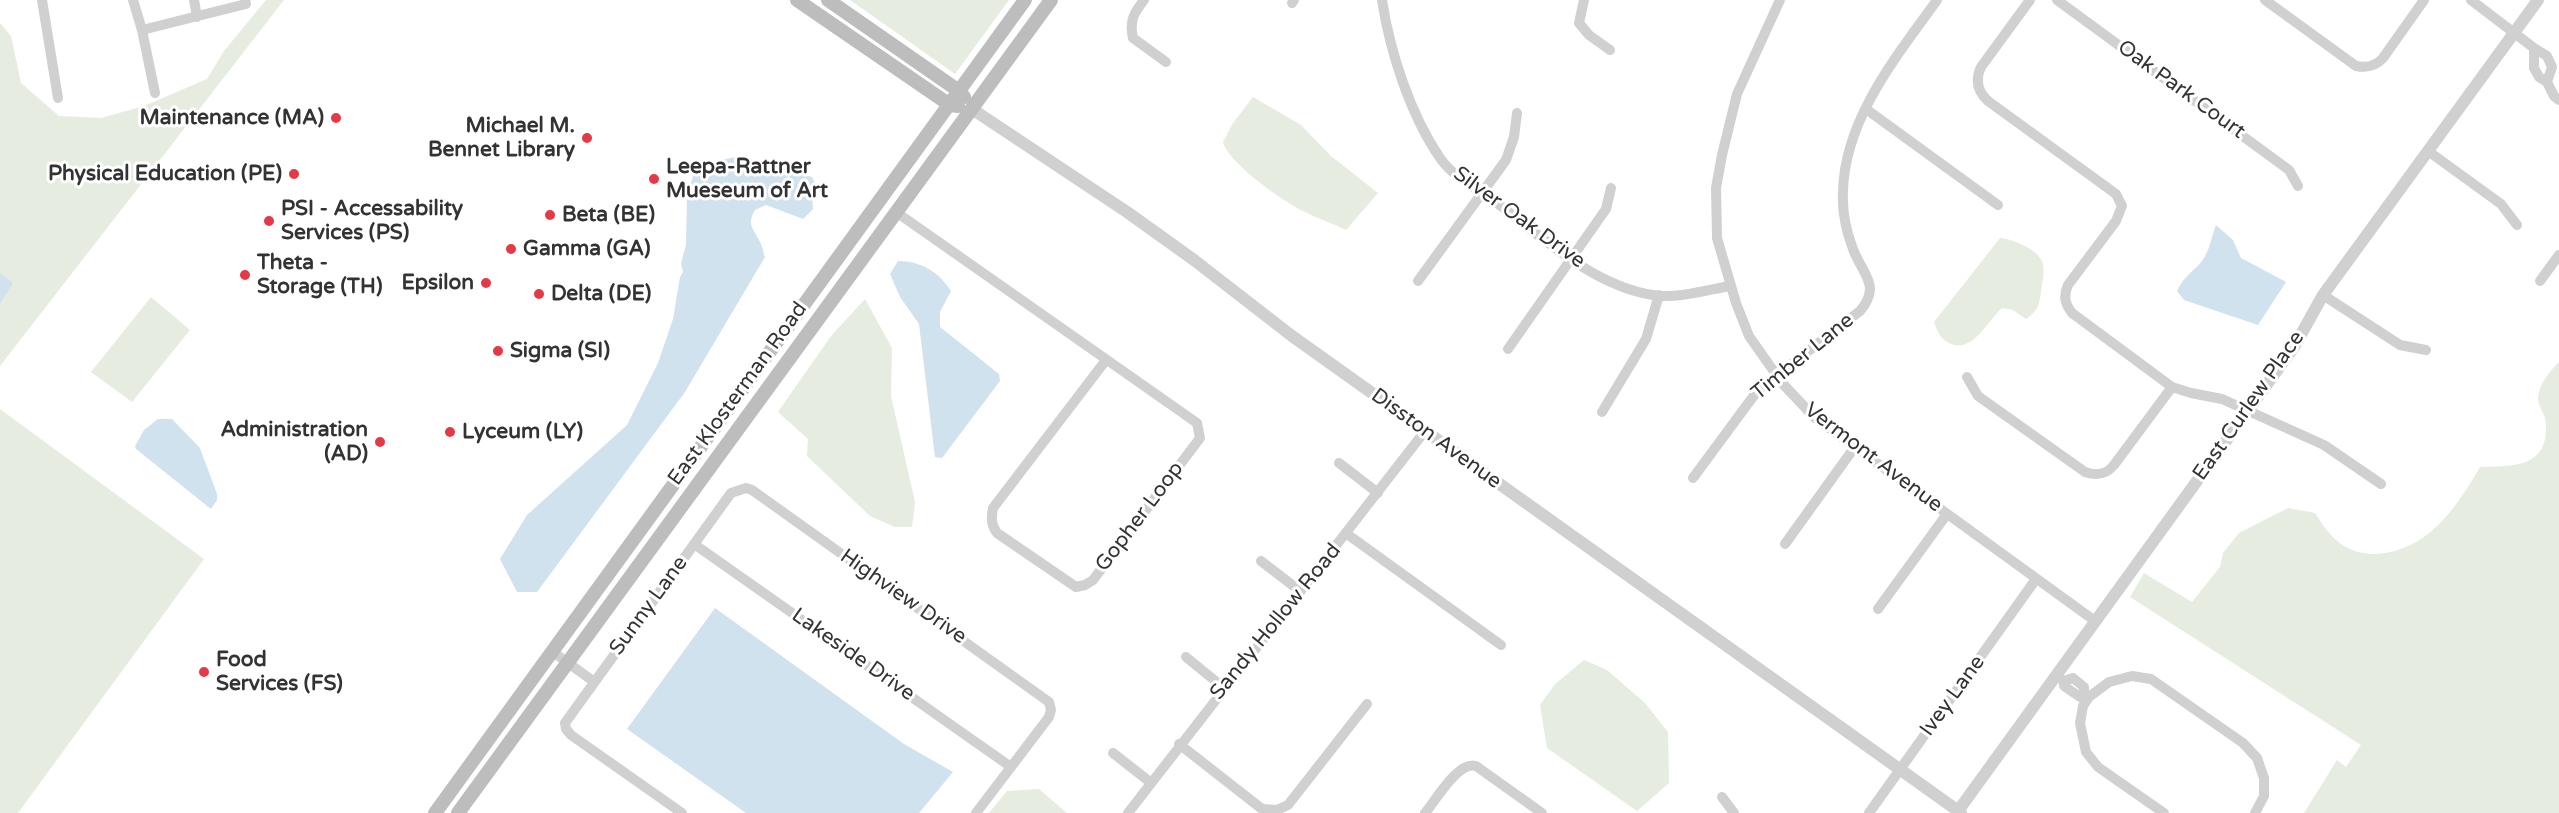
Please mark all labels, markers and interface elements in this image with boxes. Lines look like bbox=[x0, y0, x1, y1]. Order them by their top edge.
street label: Oak Park Court bbox=[2112, 35, 2250, 145]
place label: Maintenance (MA) bbox=[139, 105, 324, 131]
marker: Maintenance (MA) bbox=[329, 111, 343, 125]
place label: Michael M. Bennet Library bbox=[428, 113, 575, 163]
marker: Michael M. Bennet Library bbox=[580, 131, 594, 145]
place label: Leepa-Rattner Mueseum of Art bbox=[666, 154, 828, 204]
place label: Physical Education (PE) bbox=[48, 161, 282, 187]
street label: Silver Oak Drive bbox=[1448, 162, 1590, 274]
marker: Physical Education (PE) bbox=[287, 167, 301, 181]
marker: Leepa-Rattner Mueseum of Art bbox=[647, 172, 661, 186]
place label: PSI - Accessability Services (PS) bbox=[281, 196, 463, 246]
place label: Beta (BE) bbox=[562, 202, 655, 228]
marker: Beta (BE) bbox=[543, 208, 557, 222]
marker: PSI - Accessability Services (PS) bbox=[262, 214, 276, 228]
place label: Gamma (GA) bbox=[523, 236, 650, 262]
marker: Gamma (GA) bbox=[504, 242, 518, 256]
place label: Theta - Storage (TH) bbox=[257, 250, 383, 300]
marker: Theta - Storage (TH) bbox=[238, 268, 252, 282]
place label: Epsilon bbox=[401, 270, 474, 296]
marker: Epsilon bbox=[479, 276, 493, 290]
place label: Delta (DE) bbox=[551, 281, 651, 307]
marker: Delta (DE) bbox=[532, 287, 546, 301]
street label: East Klosterman Road bbox=[663, 297, 813, 491]
street label: Timber Lane bbox=[1747, 308, 1859, 406]
street label: East Curlew Place bbox=[2188, 326, 2310, 486]
place label: Sigma (SI) bbox=[510, 338, 610, 364]
marker: Sigma (SI) bbox=[491, 344, 505, 358]
street label: Disston Avenue bbox=[1366, 383, 1506, 495]
street label: Vermont Avenue bbox=[1799, 398, 1947, 518]
place label: Administration (AD) bbox=[220, 417, 368, 467]
place label: Lyceum (LY) bbox=[462, 419, 583, 445]
marker: Lyceum (LY) bbox=[443, 425, 457, 439]
marker: Administration (AD) bbox=[373, 435, 387, 449]
street label: Gopher Loop bbox=[1091, 457, 1189, 577]
street label: Sandy Hollow Road bbox=[1205, 539, 1347, 705]
street label: Highview Drive bbox=[835, 544, 971, 650]
street label: Sunny Lane bbox=[605, 552, 693, 660]
street label: Lakeside Drive bbox=[787, 603, 919, 707]
place label: Food Services (FS) bbox=[216, 647, 343, 697]
street label: Ivey Lane bbox=[1915, 651, 1991, 741]
marker: Food Services (FS) bbox=[197, 665, 211, 679]

